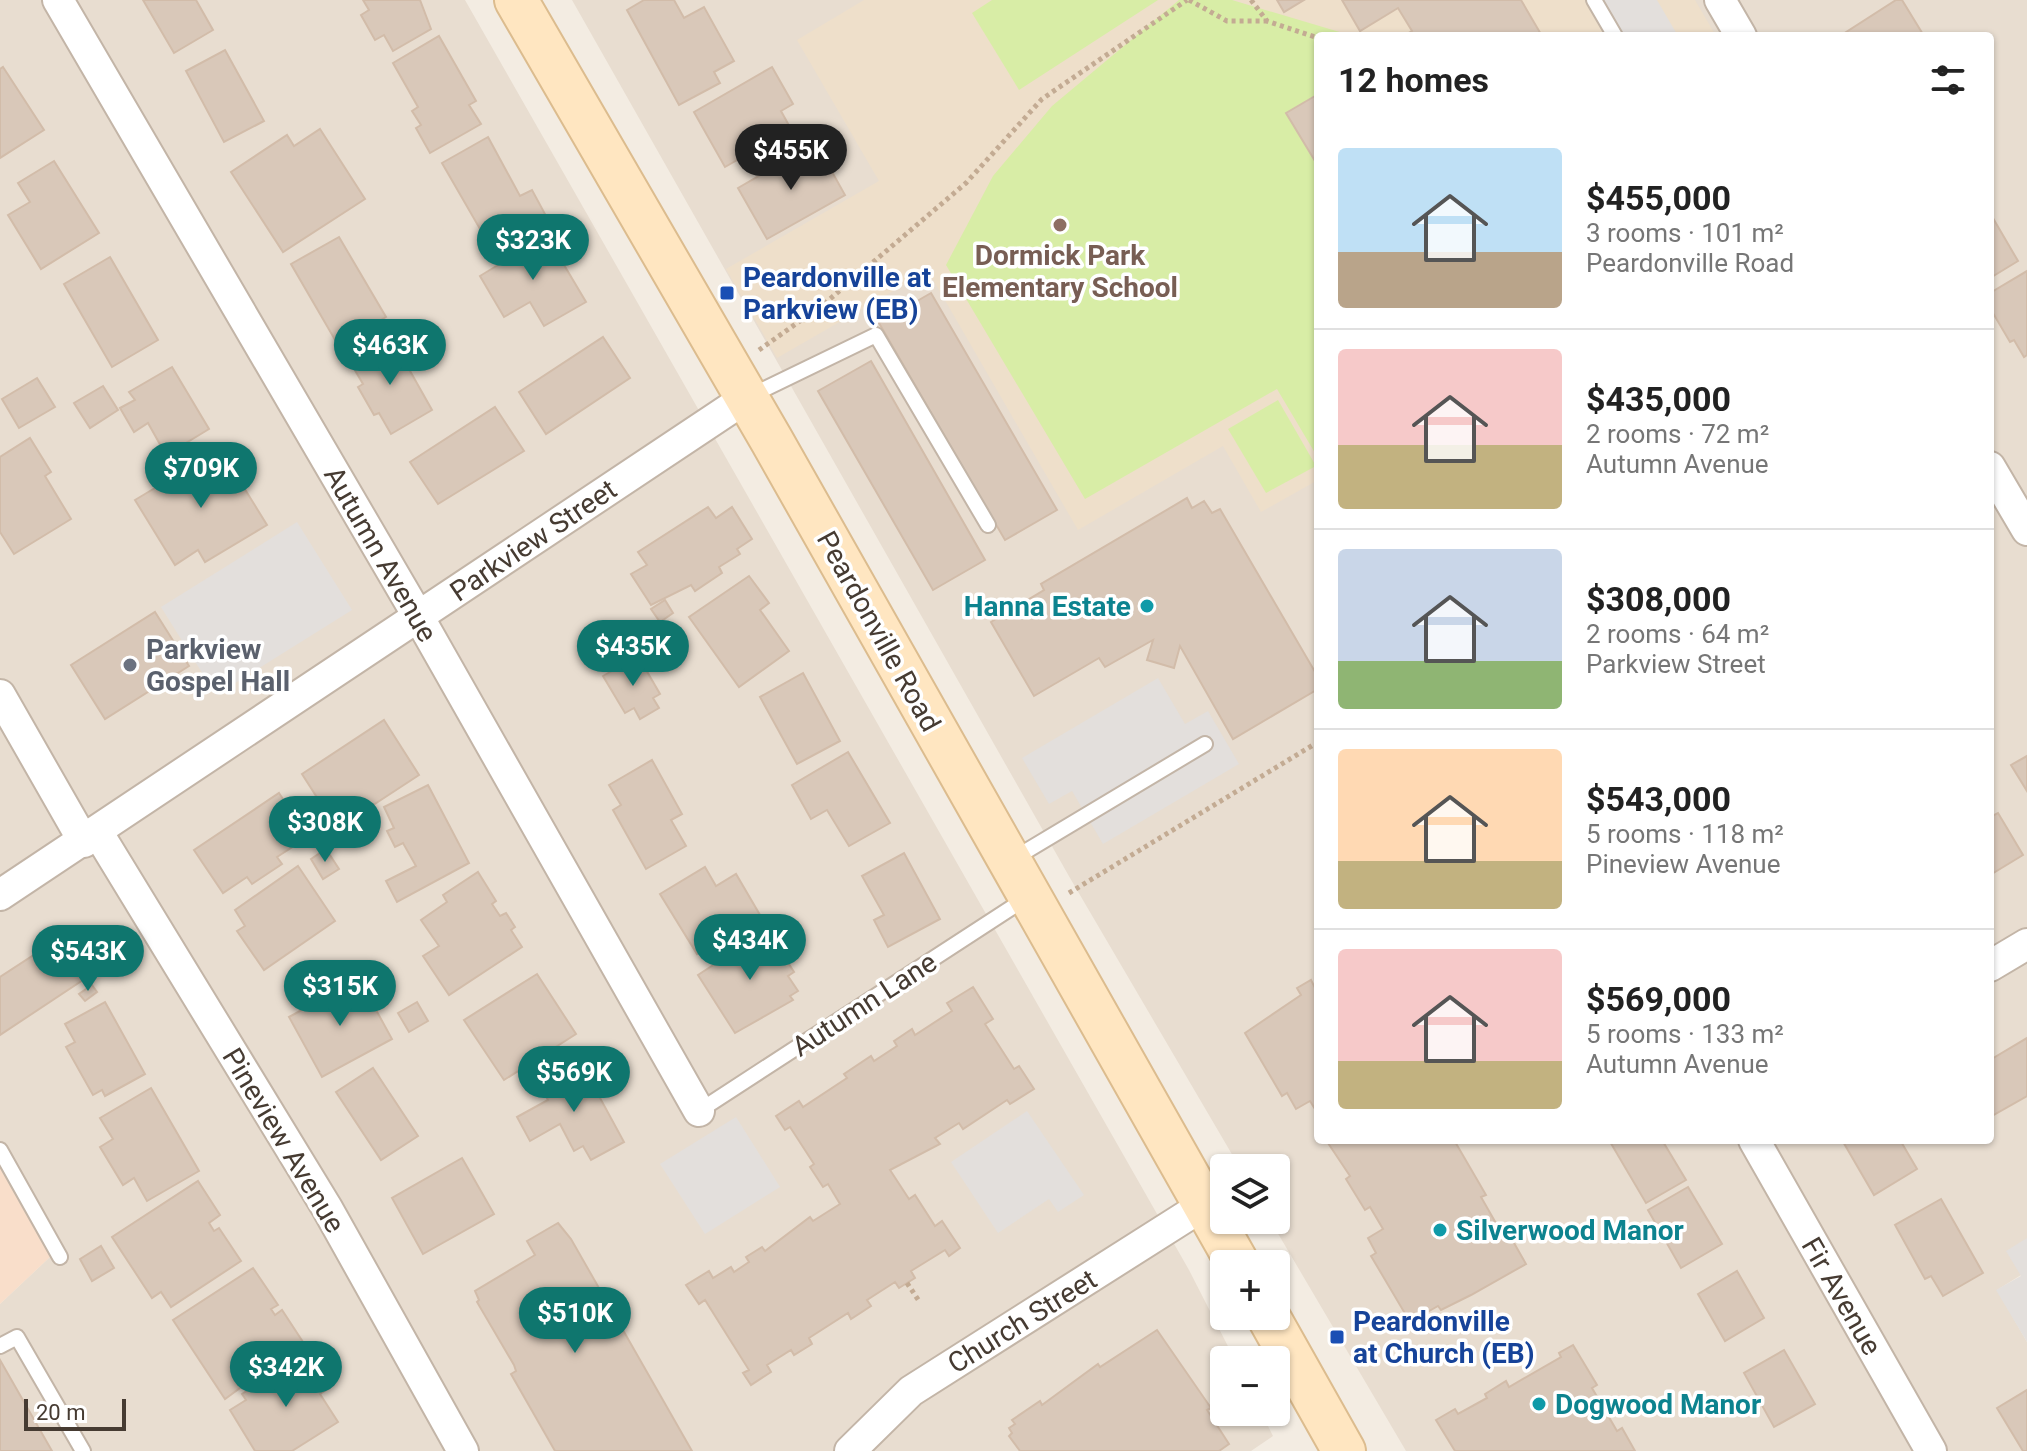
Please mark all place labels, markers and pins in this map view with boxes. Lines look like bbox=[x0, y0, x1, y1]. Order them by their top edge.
pin: $455K bbox=[735, 124, 847, 192]
pin: $323K bbox=[477, 214, 589, 282]
marker: Dormick Park Elementary School bbox=[1051, 216, 1069, 234]
place label: Dormick Park Elementary School bbox=[942, 239, 1178, 304]
place label: Peardonville at Parkview (EB) bbox=[743, 261, 931, 326]
marker: Peardonville at Parkview (EB) bbox=[718, 284, 736, 302]
pin: $463K bbox=[334, 319, 446, 387]
pin: $709K bbox=[145, 442, 257, 510]
place label: Hanna Estate bbox=[964, 590, 1131, 623]
marker: Hanna Estate bbox=[1138, 597, 1156, 615]
pin: $435K bbox=[577, 620, 689, 688]
place label: Parkview Gospel Hall bbox=[146, 633, 290, 698]
marker: Parkview Gospel Hall bbox=[121, 656, 139, 674]
pin: $308K bbox=[269, 796, 381, 864]
pin: $434K bbox=[694, 914, 806, 982]
pin: $543K bbox=[32, 925, 144, 993]
pin: $315K bbox=[284, 960, 396, 1028]
pin: $569K bbox=[518, 1046, 630, 1114]
place label: Silverwood Manor bbox=[1456, 1214, 1684, 1247]
marker: Silverwood Manor bbox=[1431, 1221, 1449, 1239]
pin: $510K bbox=[519, 1287, 631, 1355]
place label: Peardonville at Church (EB) bbox=[1353, 1305, 1535, 1370]
marker: Peardonville at Church (EB) bbox=[1328, 1328, 1346, 1346]
pin: $342K bbox=[230, 1341, 342, 1409]
place label: Dogwood Manor bbox=[1555, 1388, 1761, 1421]
marker: Dogwood Manor bbox=[1530, 1395, 1548, 1413]

